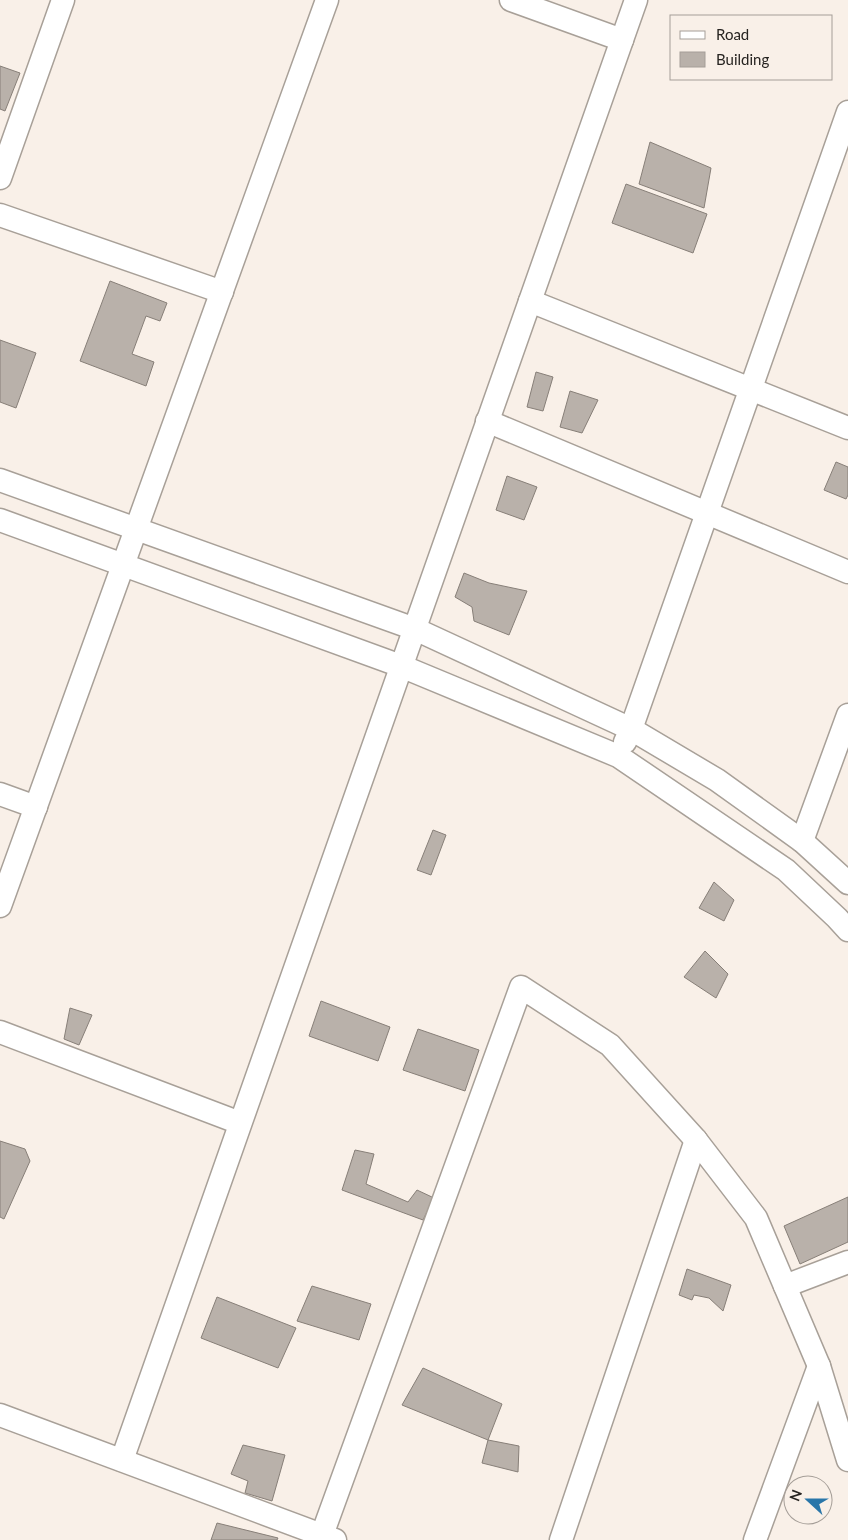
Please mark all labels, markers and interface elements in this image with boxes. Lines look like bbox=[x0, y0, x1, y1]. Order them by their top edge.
legend bbox=[670, 15, 833, 80]
text: Road bbox=[716, 25, 749, 43]
text: Building bbox=[716, 50, 769, 68]
north arrow bbox=[783, 1475, 833, 1525]
text: N bbox=[786, 1487, 805, 1503]

